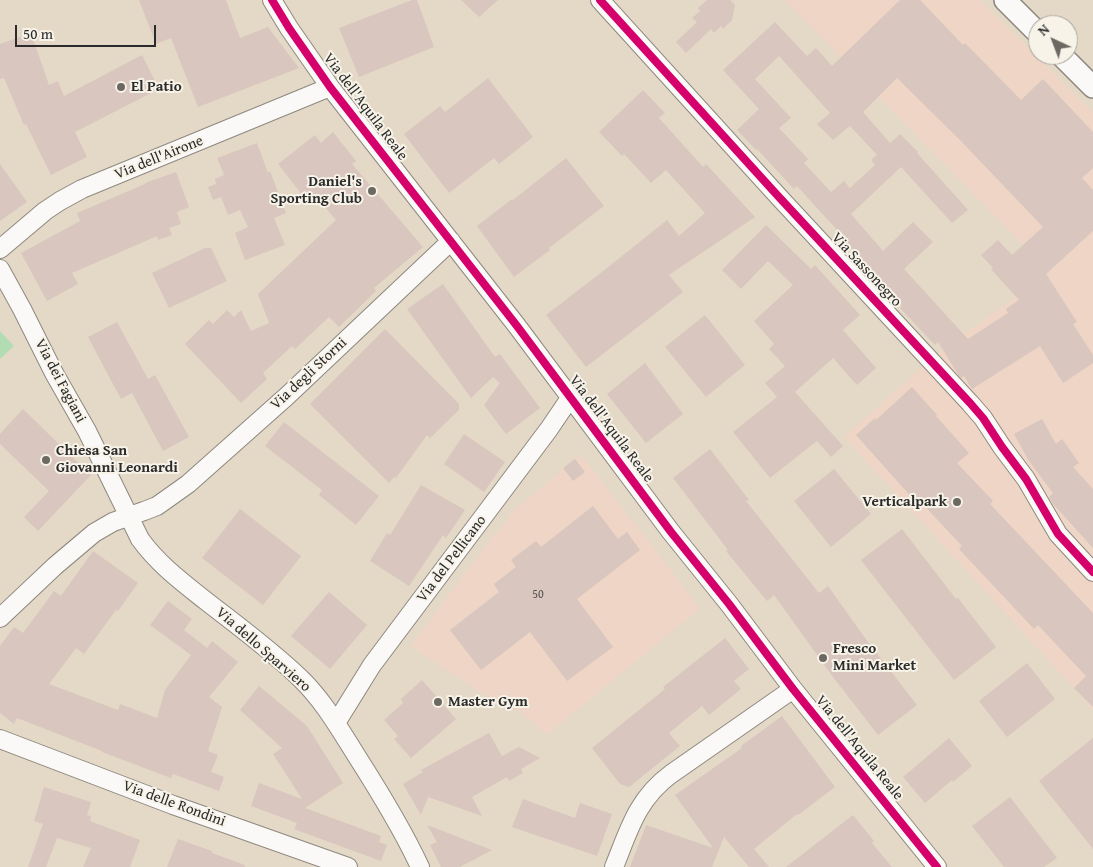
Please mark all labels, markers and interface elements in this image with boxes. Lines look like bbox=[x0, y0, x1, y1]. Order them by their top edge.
scale bar bbox=[18, 15, 159, 47]
north arrow bbox=[1028, 15, 1078, 65]
text: N bbox=[1033, 19, 1054, 40]
text: 50 m bbox=[23, 23, 53, 44]
street label: Via dell'Aquila Reale bbox=[319, 50, 411, 164]
place label: El Patio bbox=[131, 78, 182, 96]
marker: El Patio bbox=[115, 81, 127, 93]
street label: Via dell'Airone bbox=[112, 132, 206, 184]
place label: Daniel's Sporting Club bbox=[270, 173, 362, 208]
marker: Daniel's Sporting Club bbox=[366, 185, 378, 197]
street label: Via Sassonegro bbox=[827, 229, 905, 311]
street label: Via degli Storni bbox=[267, 334, 351, 414]
street label: Via dei Fagiani bbox=[30, 336, 90, 426]
street label: Via dell'Aquila Reale bbox=[565, 372, 657, 486]
place label: Chiesa San Giovanni Leonardi bbox=[56, 442, 178, 477]
marker: Chiesa San Giovanni Leonardi bbox=[40, 454, 52, 466]
place label: Verticalpark bbox=[862, 493, 947, 511]
marker: Verticalpark bbox=[951, 496, 963, 508]
street label: Via del Pellicano bbox=[413, 512, 491, 606]
house number: 50 bbox=[532, 588, 544, 602]
street label: Via dello Sparviero bbox=[212, 604, 314, 696]
place label: Fresco Mini Market bbox=[833, 640, 916, 675]
marker: Fresco Mini Market bbox=[817, 652, 829, 664]
street label: Via dell'Aquila Reale bbox=[811, 692, 907, 804]
place label: Master Gym bbox=[448, 693, 528, 711]
marker: Master Gym bbox=[432, 696, 444, 708]
street label: Via delle Rondini bbox=[120, 777, 228, 831]

